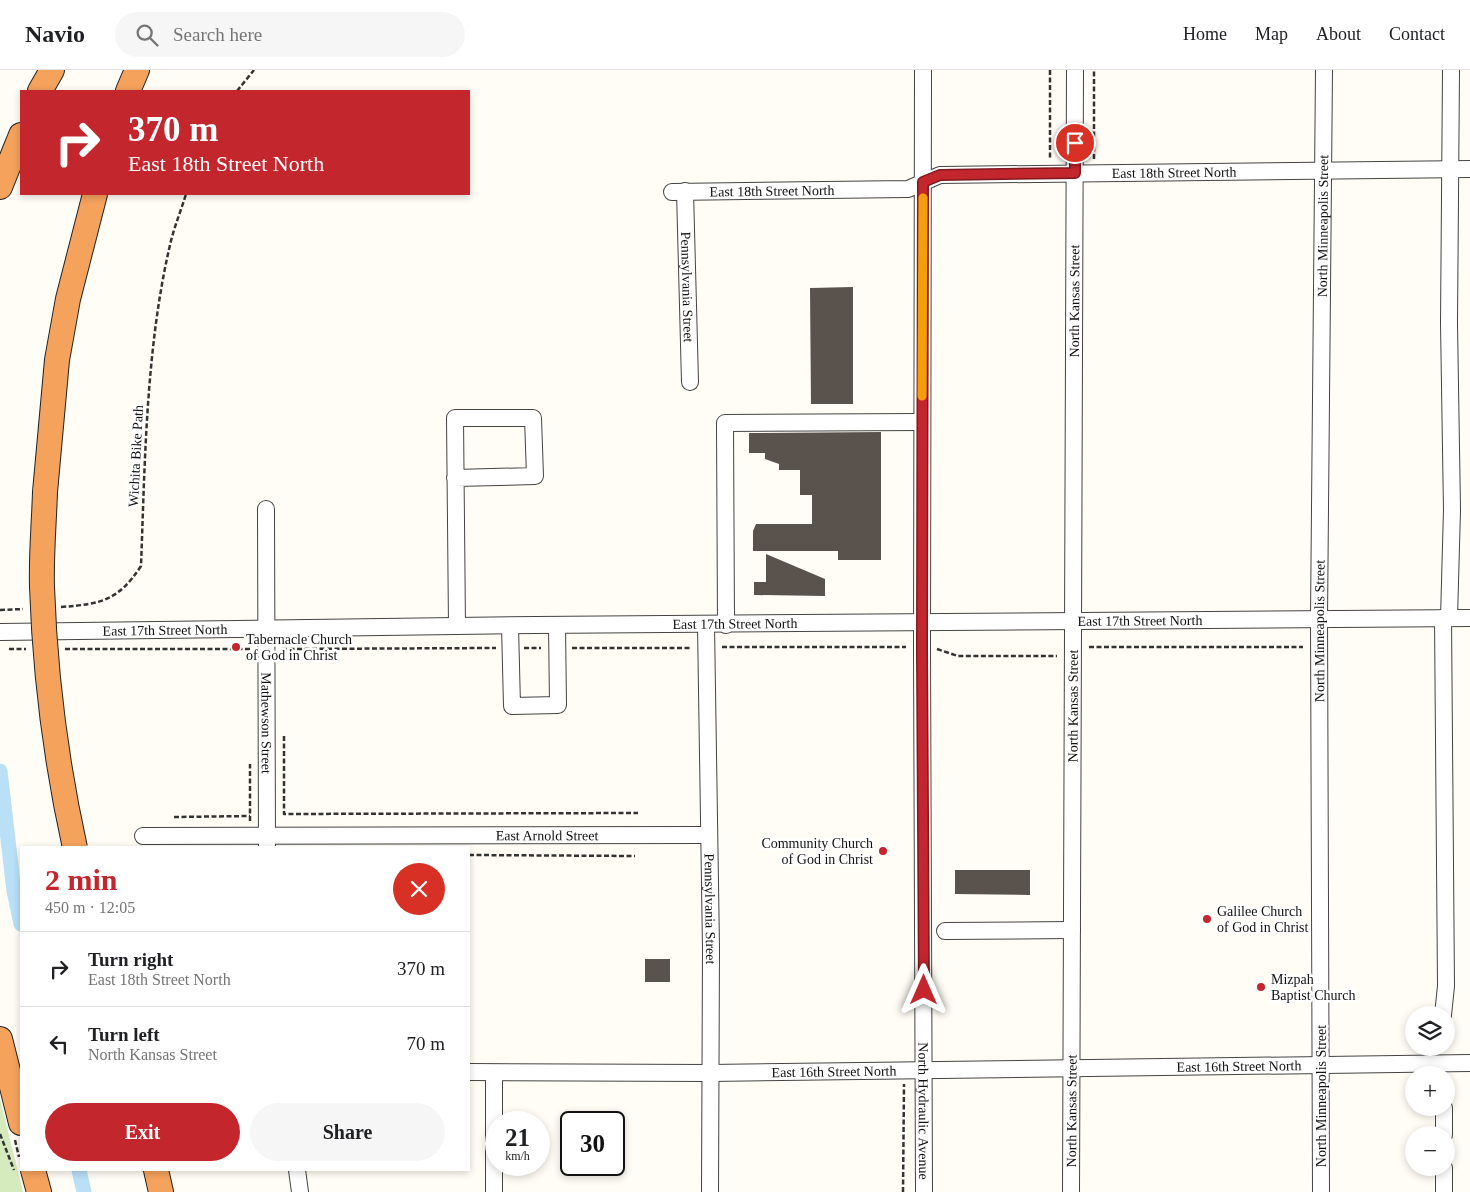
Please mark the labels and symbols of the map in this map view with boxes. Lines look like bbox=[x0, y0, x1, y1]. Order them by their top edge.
pin bbox=[1054, 122, 1096, 164]
street label: North Minneapolis Street bbox=[1314, 155, 1331, 297]
street label: East 18th Street North bbox=[1112, 164, 1237, 181]
street label: East 18th Street North bbox=[709, 182, 835, 199]
street label: Pennsylvania Street bbox=[679, 231, 696, 343]
street label: North Kansas Street bbox=[1066, 244, 1082, 357]
street label: Wichita Bike Path bbox=[126, 405, 146, 507]
street label: North Minneapolis Street bbox=[1311, 560, 1327, 702]
street label: East 17th Street North bbox=[1077, 613, 1202, 628]
street label: East 17th Street North bbox=[672, 616, 797, 631]
street label: East 17th Street North bbox=[102, 622, 228, 638]
place label: Tabernacle Church of God in Christ bbox=[246, 632, 352, 663]
marker: Tabernacle Church of God in Christ bbox=[230, 641, 242, 653]
street label: North Kansas Street bbox=[1065, 649, 1080, 762]
street label: Mathewson Street bbox=[259, 672, 274, 774]
street label: East Arnold Street bbox=[496, 828, 598, 843]
place label: Community Church of God in Christ bbox=[761, 836, 873, 867]
marker: Community Church of God in Christ bbox=[877, 845, 889, 857]
street label: Pennsylvania Street bbox=[702, 853, 719, 965]
place label: Galilee Church of God in Christ bbox=[1217, 904, 1309, 935]
marker: Galilee Church of God in Christ bbox=[1201, 913, 1213, 925]
position arrow bbox=[897, 963, 949, 1015]
place label: Mizpah Baptist Church bbox=[1271, 972, 1355, 1003]
marker: Mizpah Baptist Church bbox=[1255, 981, 1267, 993]
street label: North Minneapolis Street bbox=[1314, 1025, 1329, 1167]
street label: North Hydraulic Avenue bbox=[916, 1042, 931, 1180]
street label: North Kansas Street bbox=[1064, 1054, 1079, 1167]
street label: East 16th Street North bbox=[1176, 1058, 1301, 1074]
street label: East 16th Street North bbox=[771, 1063, 897, 1080]
speed limit sign: 30 bbox=[560, 1111, 625, 1176]

